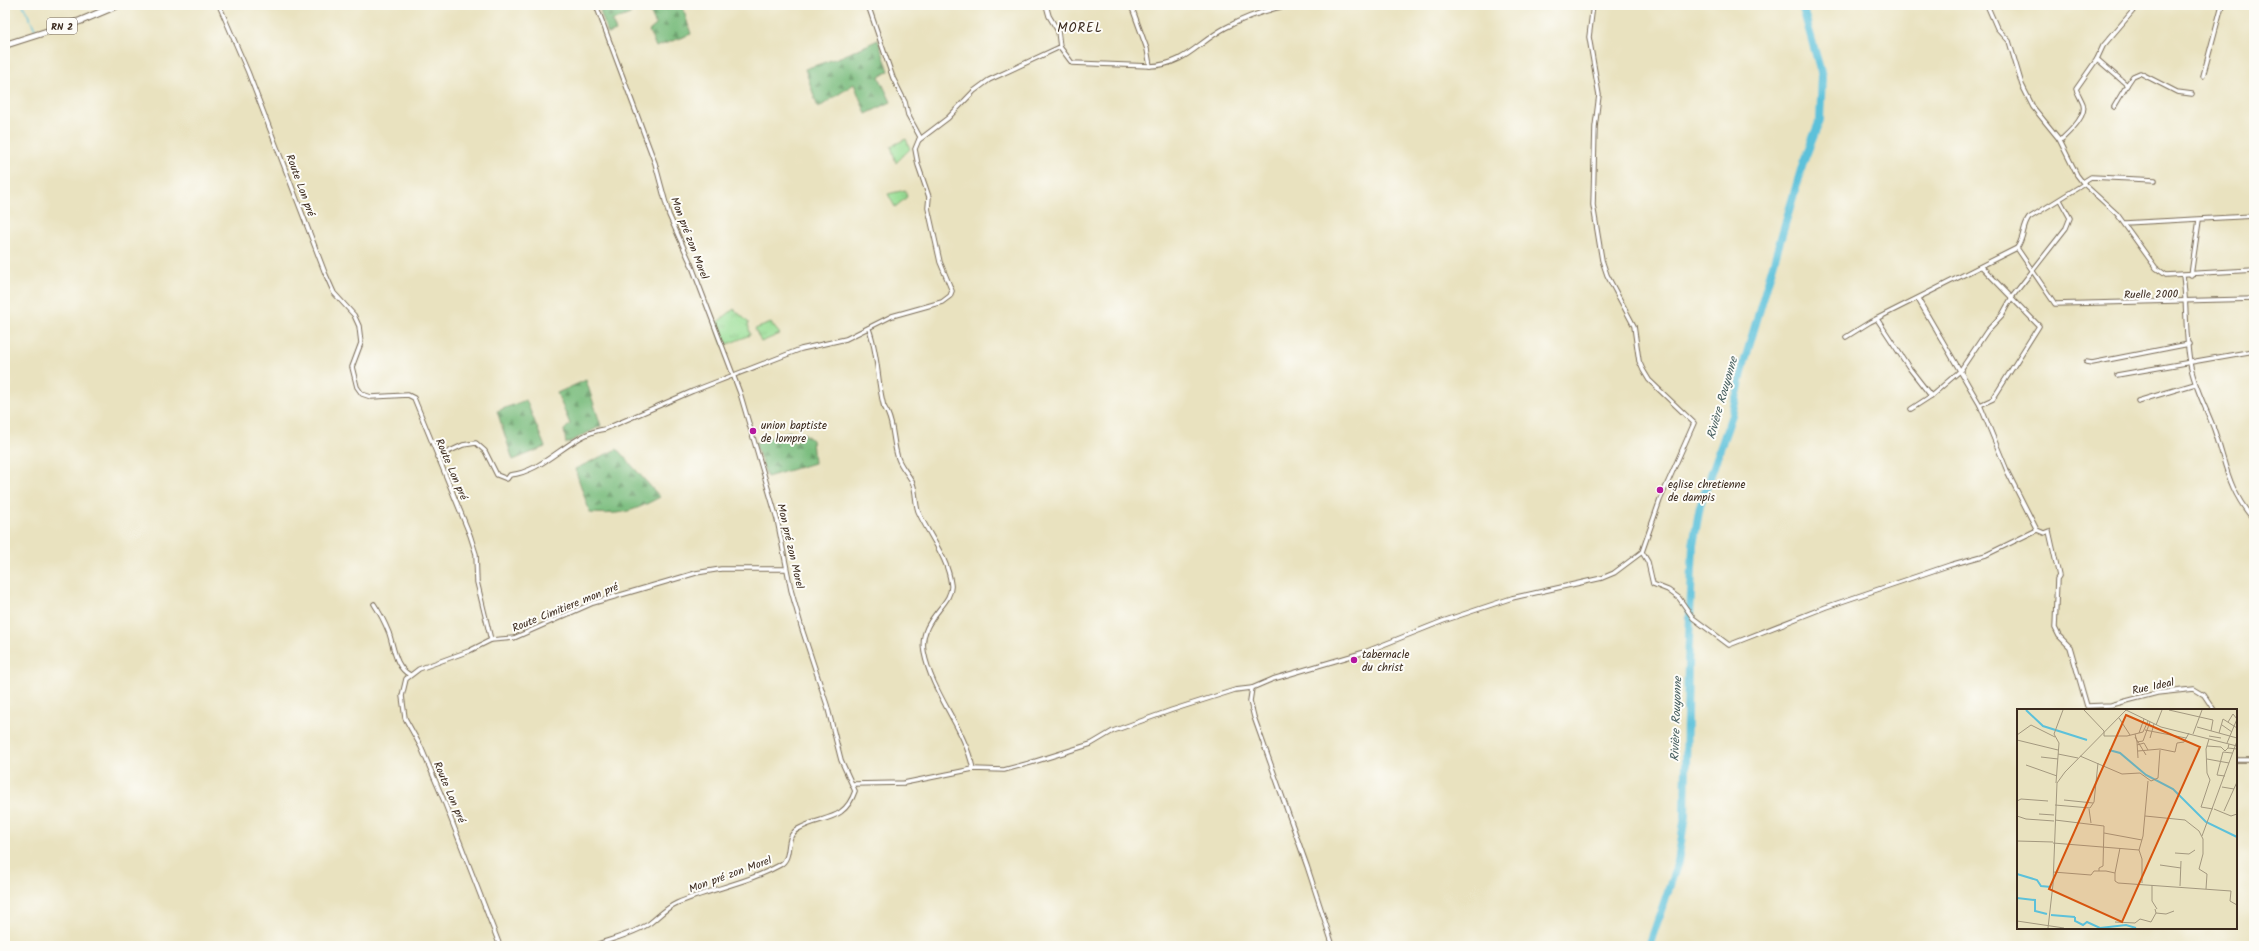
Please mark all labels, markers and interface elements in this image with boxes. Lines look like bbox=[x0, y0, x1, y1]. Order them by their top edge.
road number: RN 2 bbox=[47, 18, 77, 34]
district label: MOREL bbox=[1057, 18, 1103, 39]
street label: Route Lon pré bbox=[280, 152, 320, 220]
street label: Mon pré zon Morel bbox=[665, 194, 713, 283]
street label: Ruelle 2000 bbox=[2124, 286, 2179, 304]
water label: Rivière Rouyonne bbox=[1702, 353, 1744, 441]
place label: union baptiste de lompre bbox=[761, 417, 827, 448]
marker: union baptiste de lompre bbox=[748, 426, 758, 436]
street label: Route Lon pré bbox=[430, 436, 473, 504]
place label: eglise chretienne de dampis bbox=[1668, 476, 1745, 507]
marker: eglise chretienne de dampis bbox=[1655, 485, 1665, 495]
street label: Mon pré zon Morel bbox=[771, 502, 809, 591]
street label: Route Cimitiere mon pré bbox=[509, 578, 622, 638]
place label: tabernacle du christ bbox=[1362, 646, 1409, 677]
marker: tabernacle du christ bbox=[1349, 655, 1359, 665]
street label: Rue Ideal bbox=[2130, 674, 2176, 700]
water label: Rivière Rouyonne bbox=[1666, 675, 1688, 762]
inset map bbox=[2017, 709, 2237, 929]
street label: Route Lon pré bbox=[428, 759, 471, 827]
street label: Mon pré zon Morel bbox=[686, 851, 775, 898]

